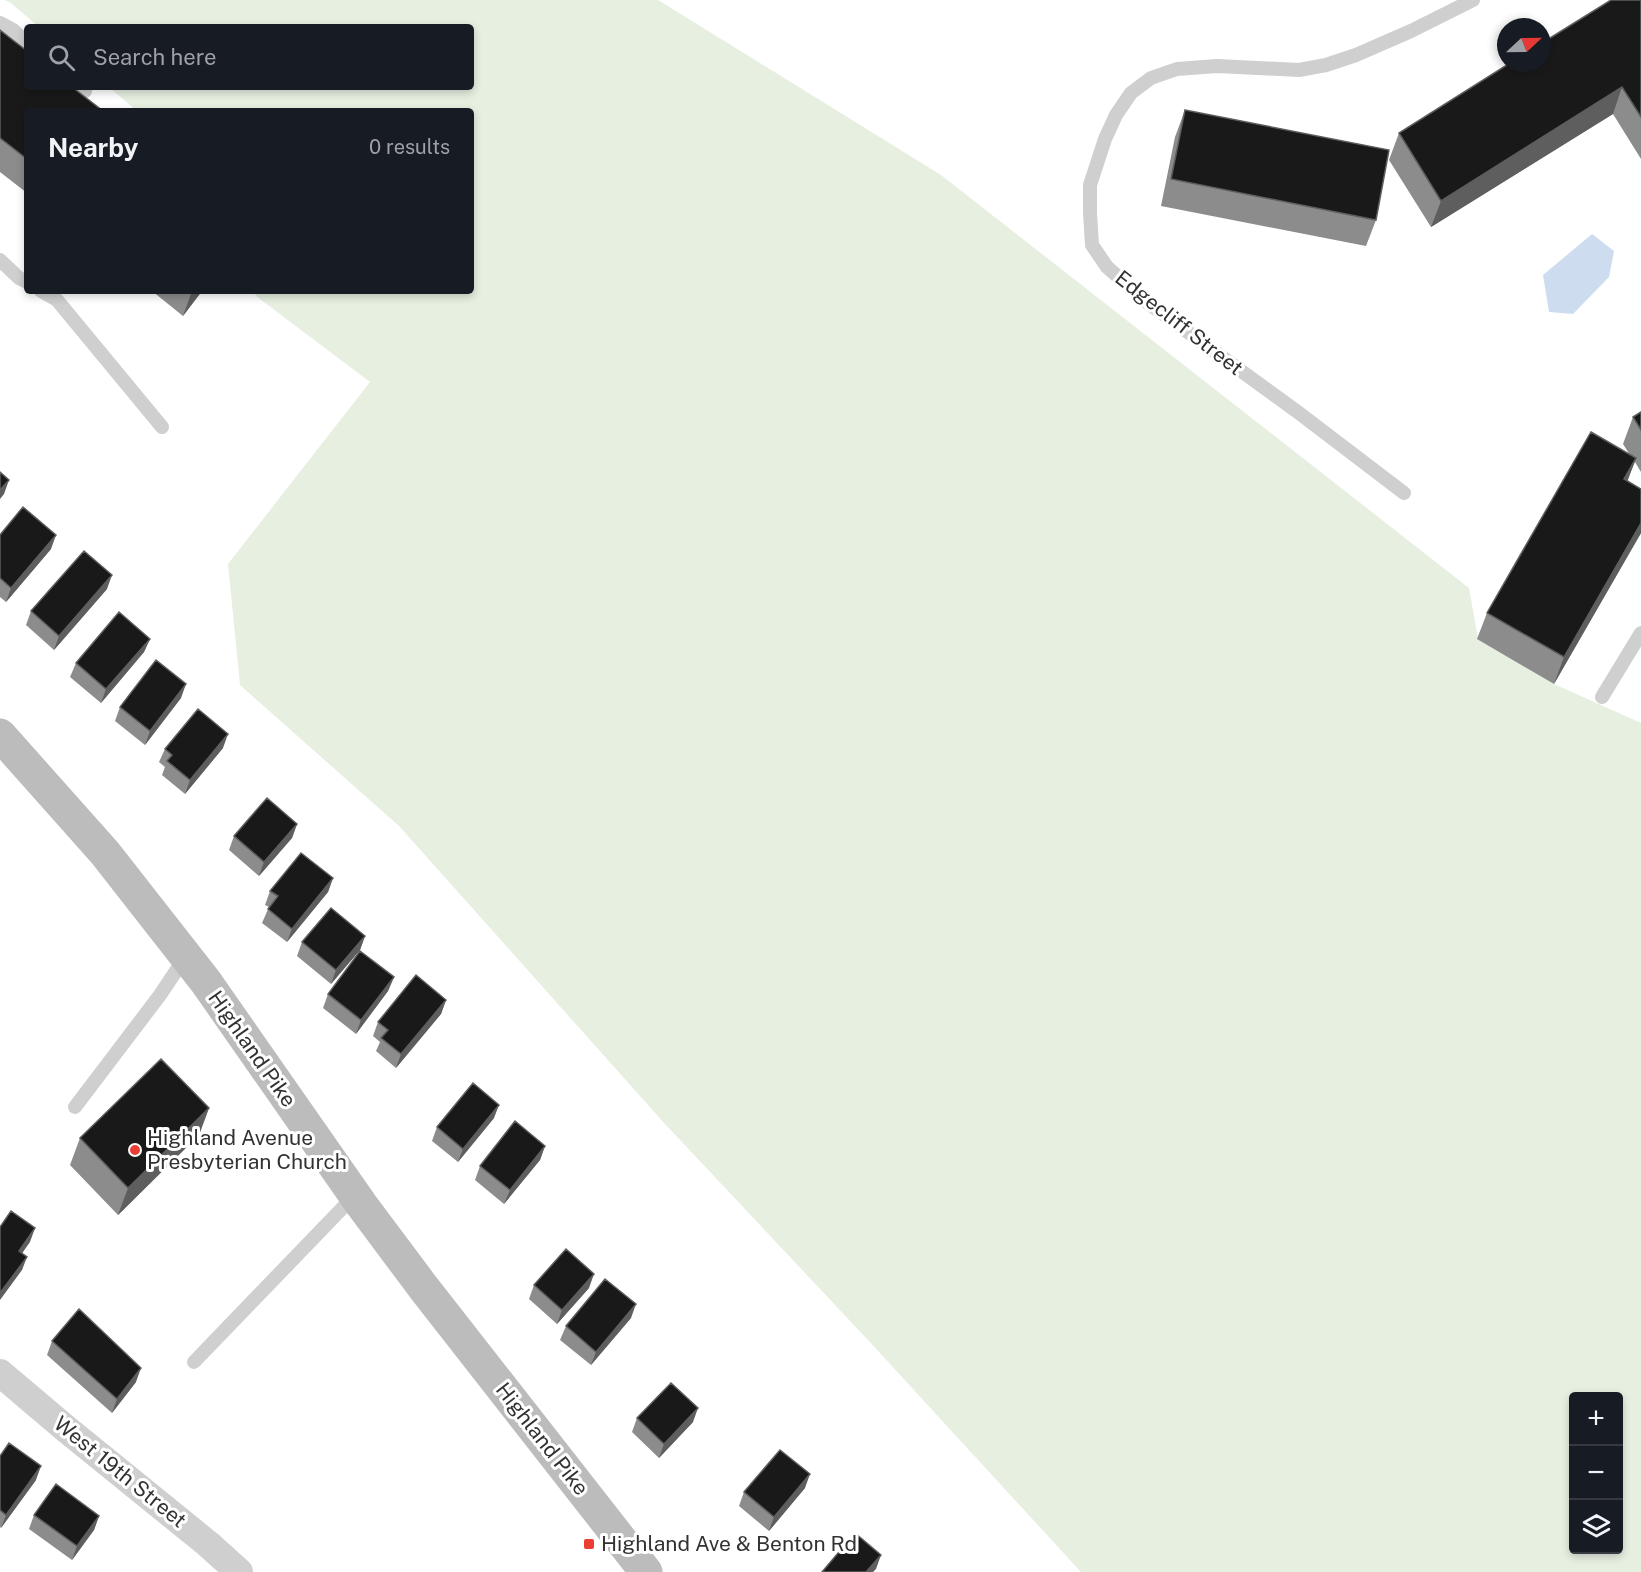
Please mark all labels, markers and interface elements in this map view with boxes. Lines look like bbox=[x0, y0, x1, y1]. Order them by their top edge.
north arrow bbox=[1497, 18, 1551, 72]
search box bbox=[24, 24, 474, 90]
icon: search bbox=[45, 41, 78, 74]
text: Search here bbox=[93, 44, 217, 70]
text: Nearby bbox=[48, 132, 138, 163]
text: 0 results bbox=[369, 135, 450, 159]
street label: Edgecliff Street bbox=[1110, 265, 1248, 380]
street label: Highland Pike bbox=[203, 986, 302, 1112]
place label: Highland Avenue Presbyterian Church bbox=[147, 1125, 347, 1174]
marker: Highland Avenue Presbyterian Church bbox=[128, 1143, 142, 1157]
street label: Highland Pike bbox=[491, 1377, 594, 1500]
map controls bbox=[1569, 1392, 1623, 1554]
button: + bbox=[1569, 1392, 1623, 1446]
street label: West 19th Street bbox=[49, 1411, 191, 1533]
button: − bbox=[1569, 1446, 1623, 1500]
button: layers bbox=[1569, 1500, 1623, 1554]
place label: Highland Ave & Benton Rd bbox=[601, 1531, 857, 1556]
marker: Highland Ave & Benton Rd bbox=[582, 1537, 596, 1551]

